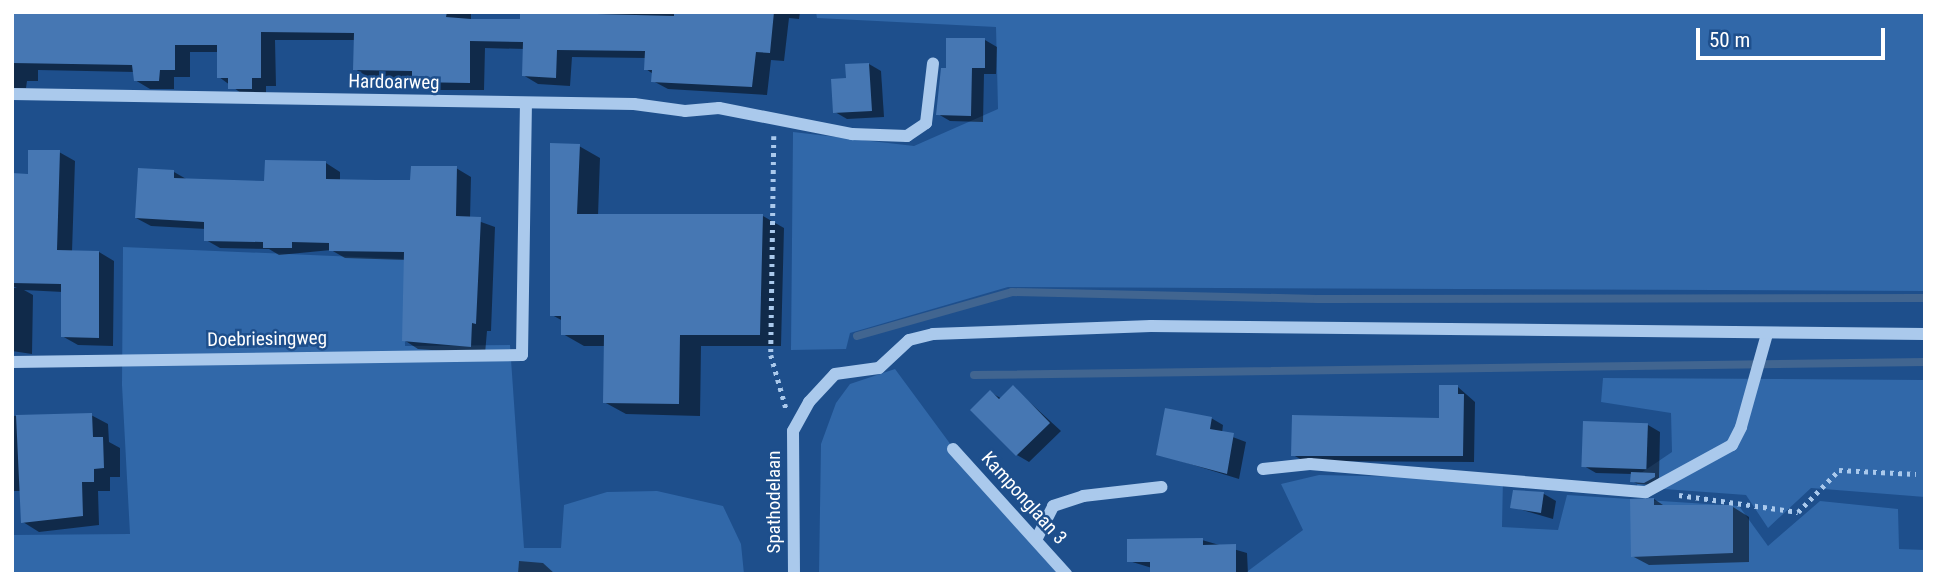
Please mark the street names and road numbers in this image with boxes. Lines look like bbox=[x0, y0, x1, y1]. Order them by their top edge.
street label: Hardoarweg bbox=[348, 70, 440, 94]
street label: Doebriesingweg bbox=[207, 327, 327, 351]
street label: Kamponglaan 3 bbox=[976, 447, 1072, 549]
street label: Spathodelaan bbox=[763, 451, 785, 553]

